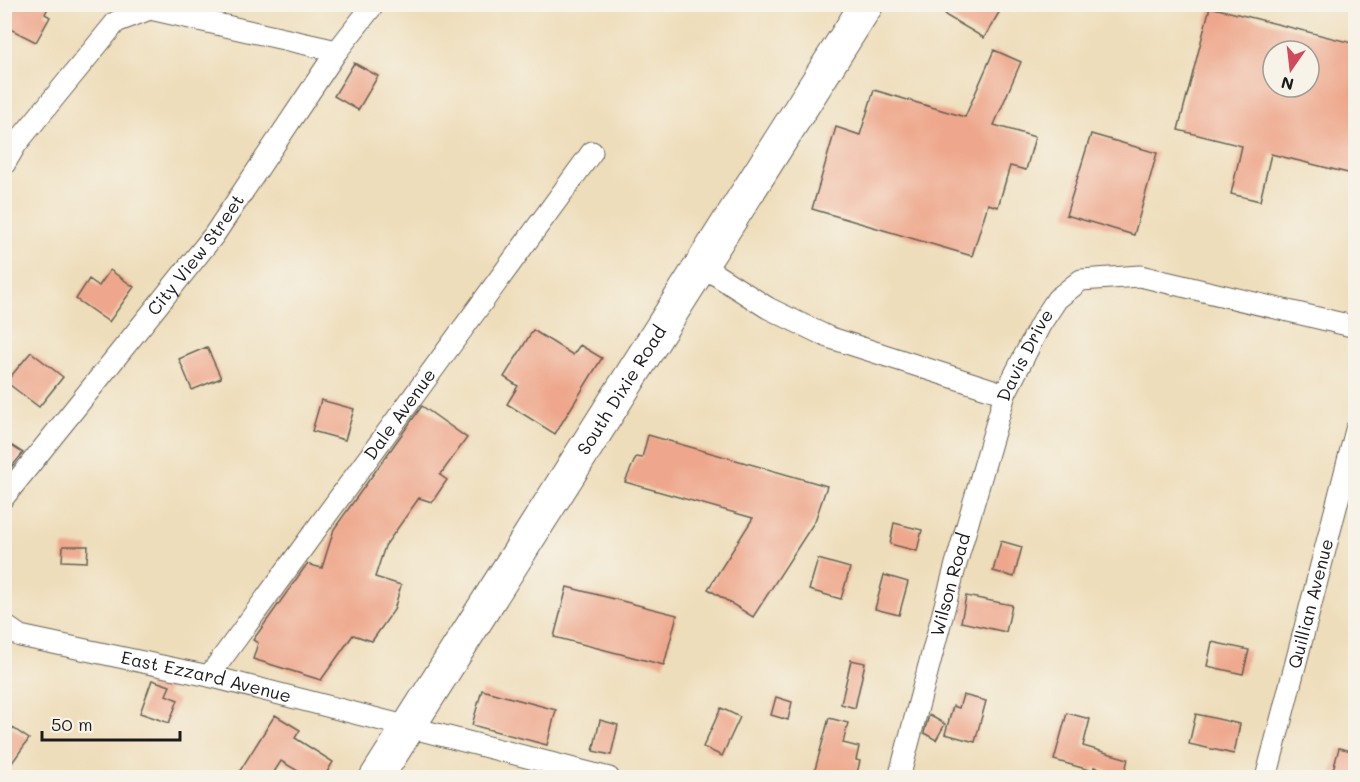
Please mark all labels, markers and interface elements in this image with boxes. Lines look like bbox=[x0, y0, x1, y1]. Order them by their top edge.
north arrow bbox=[1261, 39, 1321, 99]
text: N bbox=[1279, 72, 1296, 96]
street label: City View Street bbox=[141, 189, 249, 320]
street label: Davis Drive bbox=[991, 304, 1058, 404]
street label: South Dixie Road bbox=[571, 321, 671, 459]
street label: Dale Avenue bbox=[358, 363, 441, 464]
street label: Wilson Road bbox=[924, 530, 975, 639]
street label: Quillian Avenue bbox=[1282, 536, 1338, 671]
street label: East Ezzard Avenue bbox=[119, 645, 294, 708]
scale bar bbox=[42, 704, 180, 742]
text: 50 m bbox=[51, 712, 93, 736]

